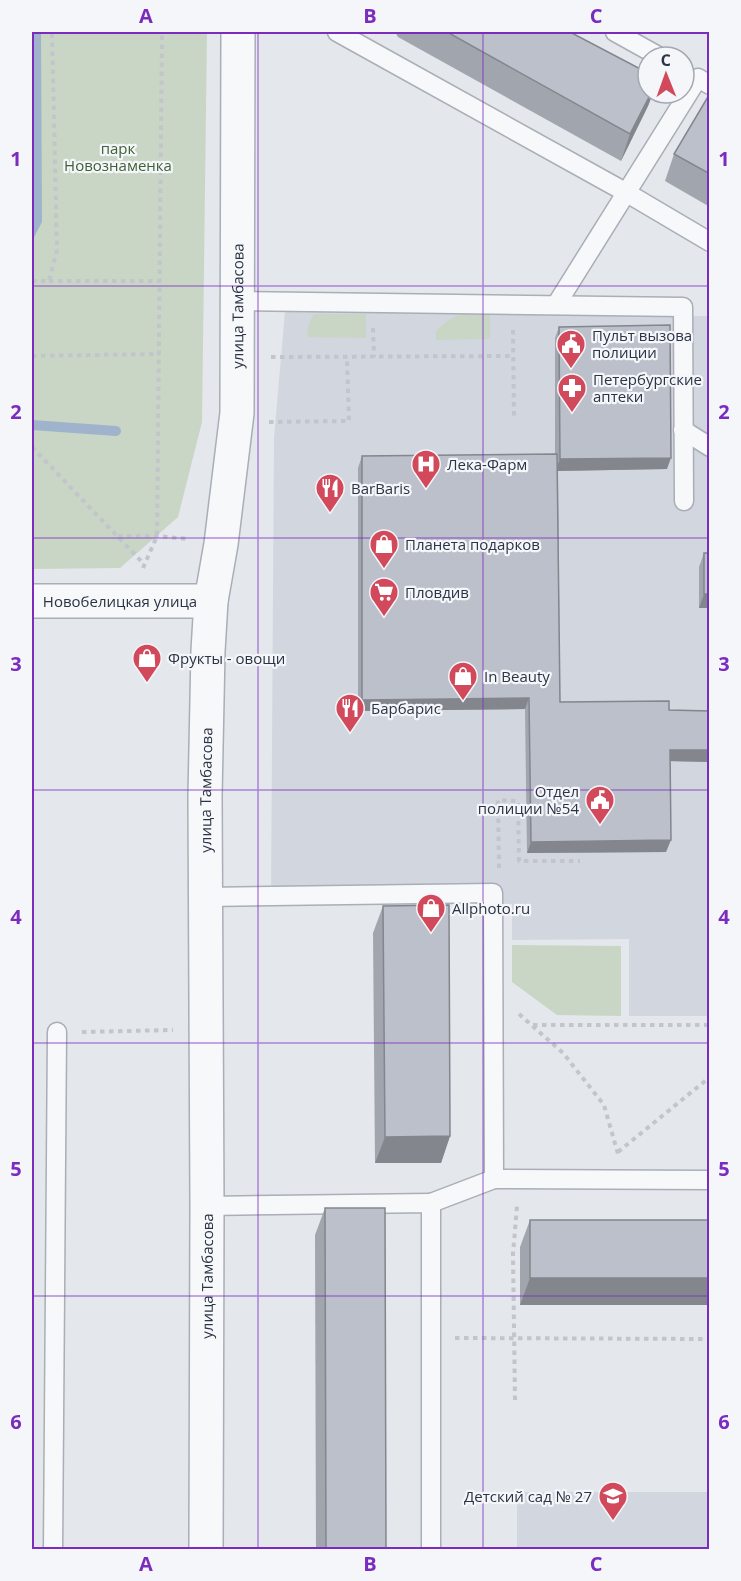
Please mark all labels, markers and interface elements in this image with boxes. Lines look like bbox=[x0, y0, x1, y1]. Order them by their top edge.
text: A bbox=[139, 2, 153, 29]
text: B bbox=[363, 2, 377, 29]
text: C bbox=[590, 2, 603, 29]
north arrow bbox=[636, 45, 696, 105]
text: С bbox=[660, 49, 671, 71]
park label: парк Новознаменка bbox=[64, 138, 172, 175]
text: 1 bbox=[10, 145, 22, 172]
text: 1 bbox=[718, 145, 730, 172]
street label: улица Тамбасова bbox=[227, 243, 247, 369]
place label: Пульт вызова полиции bbox=[592, 325, 692, 362]
public building icon: Пульт вызова полиции bbox=[555, 328, 587, 370]
place label: Петербургские аптеки bbox=[593, 369, 702, 406]
pharmacy icon: Петербургские аптеки bbox=[556, 372, 588, 414]
text: 2 bbox=[10, 398, 22, 425]
text: 2 bbox=[718, 398, 730, 425]
hospital icon: Лека-Фарм bbox=[410, 448, 442, 490]
place label: Лека-Фарм bbox=[447, 454, 527, 474]
restaurant icon: BarBaris bbox=[314, 472, 346, 514]
place label: BarBaris bbox=[351, 478, 410, 498]
shop icon: Планета подарков bbox=[368, 528, 400, 570]
place label: Планета подарков bbox=[405, 534, 540, 554]
supermarket icon: Пловдив bbox=[368, 576, 400, 618]
place label: Пловдив bbox=[405, 582, 469, 602]
street label: Новобелицкая улица bbox=[43, 591, 197, 611]
shop icon: Фрукты - овощи bbox=[131, 642, 163, 684]
place label: Фрукты - овощи bbox=[168, 648, 285, 668]
text: 3 bbox=[10, 650, 22, 677]
text: 3 bbox=[718, 650, 730, 677]
shop icon: In Beauty bbox=[447, 660, 479, 702]
place label: In Beauty bbox=[484, 666, 550, 686]
restaurant icon: Барбарис bbox=[334, 692, 366, 734]
place label: Барбарис bbox=[371, 698, 441, 718]
street label: улица Тамбасова bbox=[195, 727, 216, 853]
place label: Отдел полиции №54 bbox=[478, 781, 579, 818]
public building icon: Отдел полиции №54 bbox=[584, 784, 616, 826]
shop icon: Allphoto.ru bbox=[415, 892, 447, 934]
place label: Allphoto.ru bbox=[452, 898, 530, 918]
text: 4 bbox=[10, 903, 22, 930]
text: 4 bbox=[718, 903, 730, 930]
text: 5 bbox=[10, 1155, 22, 1182]
text: 5 bbox=[718, 1155, 730, 1182]
street label: улица Тамбасова bbox=[197, 1213, 217, 1339]
text: 6 bbox=[10, 1408, 22, 1435]
text: 6 bbox=[718, 1408, 730, 1435]
school or university icon: Детский сад № 27 bbox=[597, 1480, 629, 1522]
place label: Детский сад № 27 bbox=[464, 1486, 592, 1506]
text: A bbox=[139, 1550, 153, 1577]
text: B bbox=[363, 1550, 377, 1577]
text: C bbox=[590, 1550, 603, 1577]

